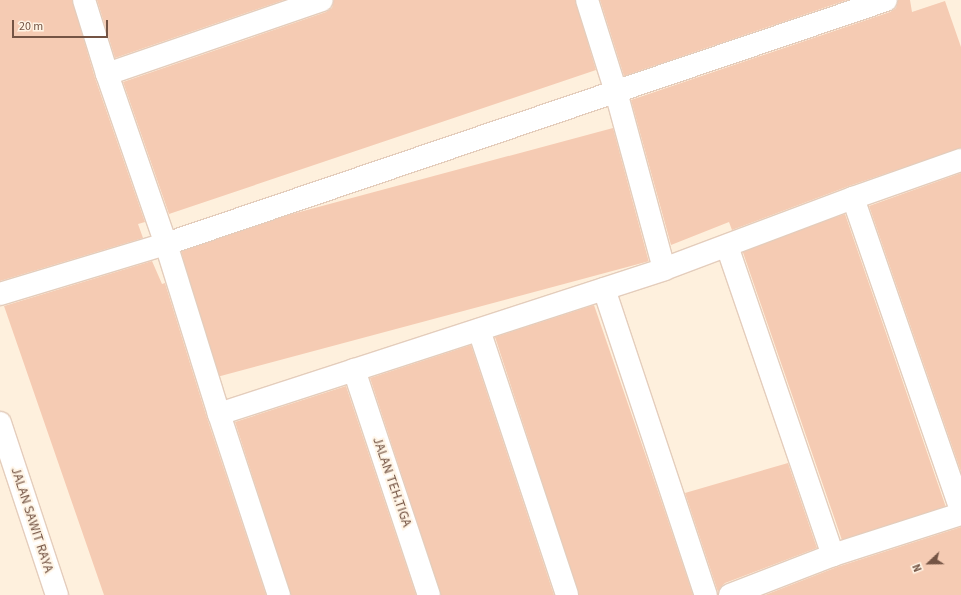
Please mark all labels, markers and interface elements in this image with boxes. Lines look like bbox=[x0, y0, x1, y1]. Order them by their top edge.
scale bar bbox=[14, 12, 110, 38]
text: 20 m bbox=[19, 18, 43, 35]
street label: JALAN TEH.TIGA bbox=[369, 435, 415, 529]
street label: JALAN SAWIT RAYA bbox=[7, 465, 57, 575]
north arrow bbox=[909, 543, 949, 583]
text: N bbox=[909, 561, 926, 574]

